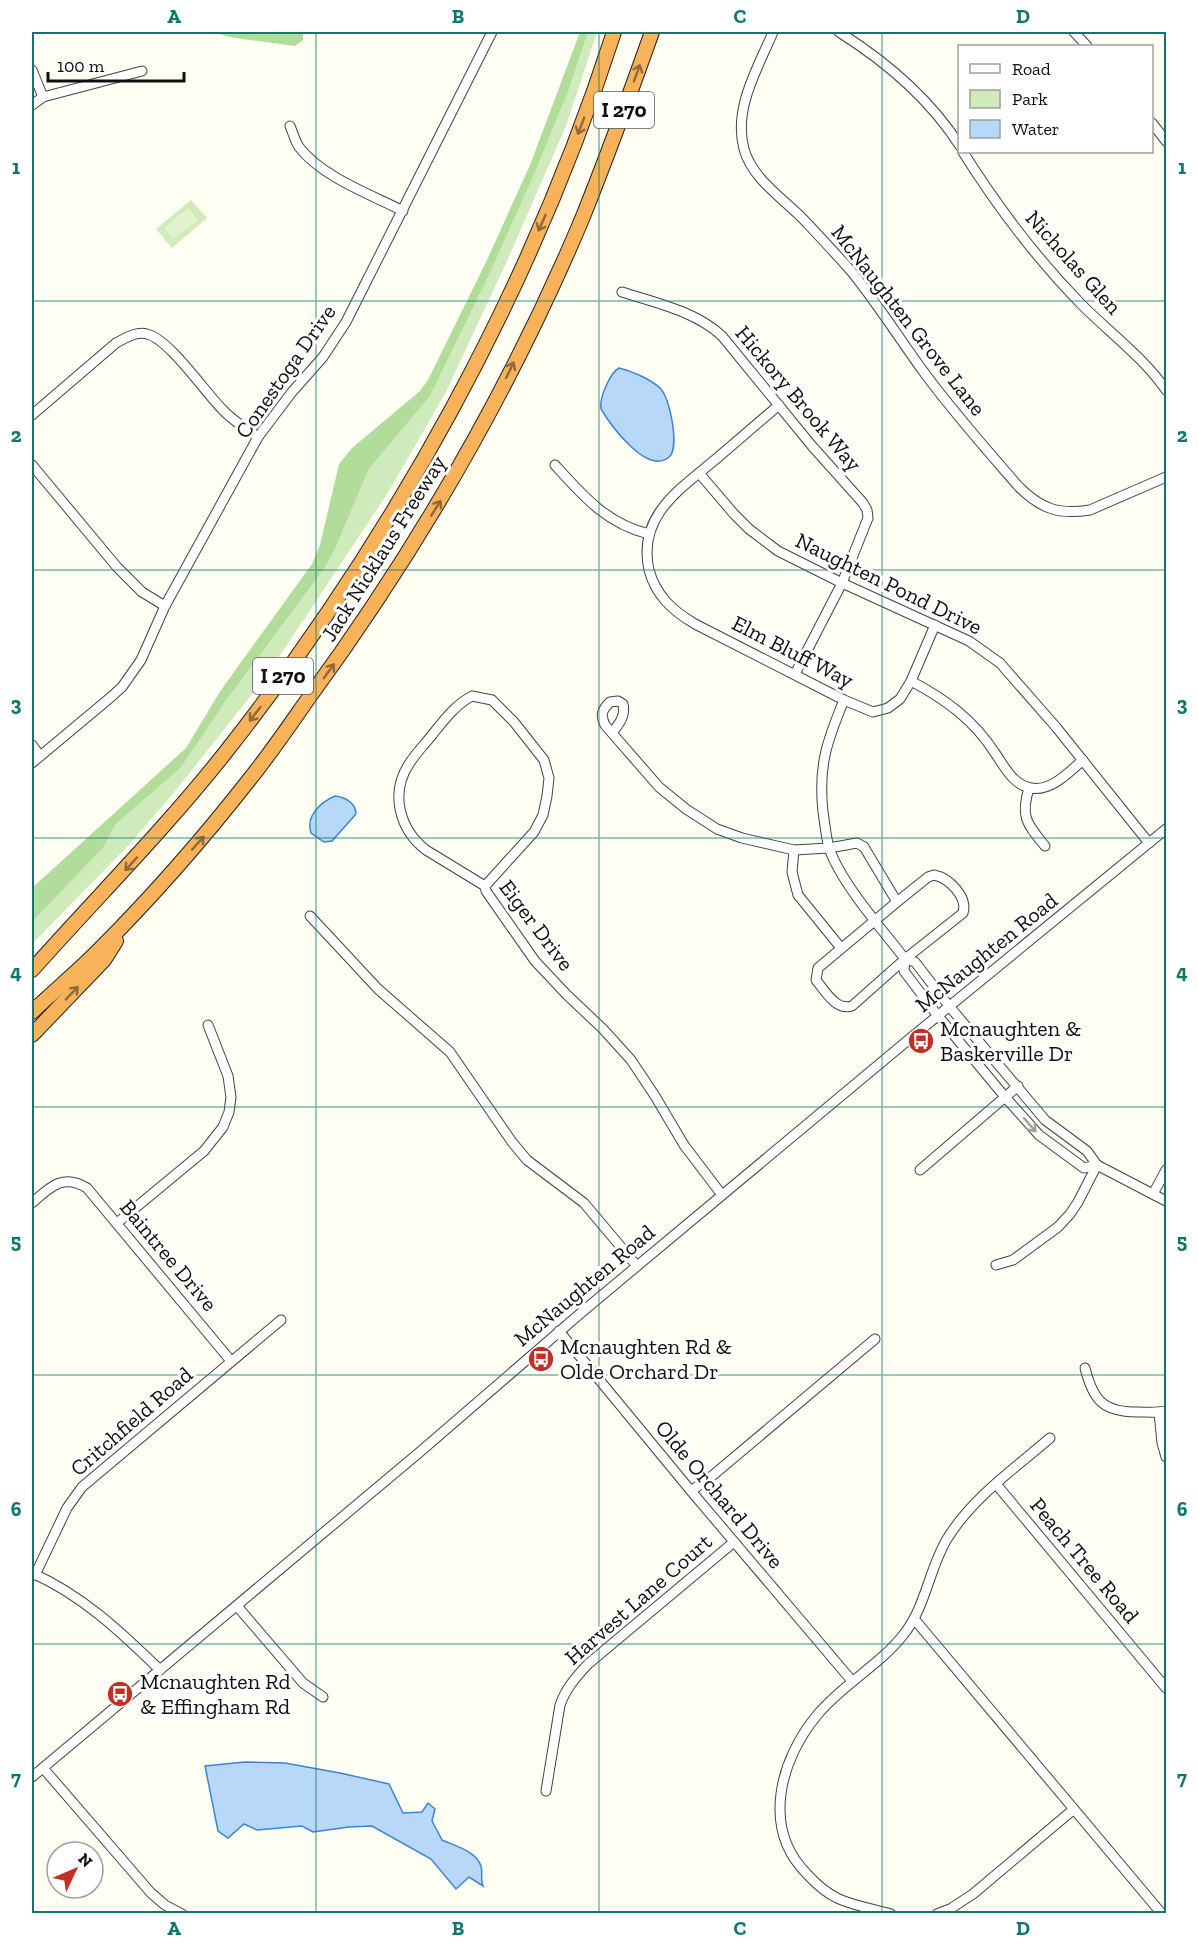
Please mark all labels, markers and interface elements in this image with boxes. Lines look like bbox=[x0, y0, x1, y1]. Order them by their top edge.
text: A bbox=[167, 4, 181, 28]
text: B bbox=[452, 4, 464, 28]
text: C bbox=[734, 4, 747, 28]
text: D bbox=[1016, 4, 1030, 28]
scale bar bbox=[48, 45, 184, 83]
legend bbox=[958, 45, 1153, 153]
text: 100 m bbox=[57, 55, 105, 77]
text: Road bbox=[1012, 58, 1051, 80]
one-way arrow bbox=[633, 64, 644, 83]
text: Park bbox=[1012, 88, 1048, 110]
road number: I 270 bbox=[594, 92, 654, 128]
one-way arrow bbox=[574, 116, 585, 135]
text: Water bbox=[1012, 118, 1059, 140]
text: 1 bbox=[12, 155, 20, 179]
text: 1 bbox=[1178, 155, 1186, 179]
street label: Nicholas Glen bbox=[1020, 205, 1128, 320]
one-way arrow bbox=[535, 214, 546, 232]
street label: McNaughten Grove Lane bbox=[826, 219, 992, 421]
street label: Conestoga Drive bbox=[229, 299, 341, 443]
street label: Hickory Brook Way bbox=[730, 320, 868, 477]
one-way arrow bbox=[505, 362, 517, 380]
text: 2 bbox=[11, 423, 22, 447]
text: 2 bbox=[1177, 423, 1188, 447]
street label: Jack Nicklaus Freeway bbox=[315, 450, 452, 646]
one-way arrow bbox=[430, 500, 442, 517]
street label: Naughten Pond Drive bbox=[791, 527, 986, 640]
street label: Elm Bluff Way bbox=[727, 609, 859, 694]
road number: I 270 bbox=[253, 658, 313, 694]
one-way arrow bbox=[323, 663, 335, 679]
text: 3 bbox=[11, 692, 22, 716]
text: 3 bbox=[1177, 692, 1188, 716]
one-way arrow bbox=[249, 706, 262, 722]
one-way arrow bbox=[191, 835, 205, 850]
one-way arrow bbox=[124, 856, 138, 871]
street label: Eiger Drive bbox=[494, 874, 580, 976]
street label: McNaughten Road bbox=[910, 887, 1063, 1018]
text: 4 bbox=[10, 960, 22, 984]
text: 4 bbox=[1176, 960, 1188, 984]
one-way arrow bbox=[65, 985, 80, 1000]
place label: Mcnaughten & Baskerville Dr bbox=[940, 1015, 1081, 1067]
bus stop icon: Mcnaughten & Baskerville Dr bbox=[906, 1026, 936, 1056]
one-way arrow bbox=[1023, 1117, 1037, 1132]
street label: Baintree Drive bbox=[114, 1194, 223, 1317]
street label: McNaughten Road bbox=[509, 1219, 660, 1352]
text: 5 bbox=[11, 1229, 21, 1253]
text: 5 bbox=[1177, 1229, 1187, 1253]
place label: Mcnaughten Rd & Olde Orchard Dr bbox=[560, 1333, 732, 1385]
bus stop icon: Mcnaughten Rd & Olde Orchard Dr bbox=[526, 1344, 556, 1374]
street label: Critchfield Road bbox=[65, 1361, 198, 1482]
street label: Olde Orchard Drive bbox=[650, 1415, 790, 1574]
street label: Peach Tree Road bbox=[1024, 1492, 1145, 1629]
text: 6 bbox=[11, 1497, 22, 1521]
text: 6 bbox=[1177, 1497, 1188, 1521]
street label: Harvest Lane Court bbox=[559, 1528, 718, 1671]
place label: Mcnaughten Rd & Effingham Rd bbox=[140, 1668, 291, 1720]
bus stop icon: Mcnaughten Rd & Effingham Rd bbox=[105, 1679, 135, 1709]
text: 7 bbox=[11, 1766, 21, 1790]
text: 7 bbox=[1177, 1766, 1187, 1790]
north arrow bbox=[45, 1840, 105, 1900]
text: N bbox=[74, 1849, 96, 1871]
text: A bbox=[167, 1916, 181, 1940]
text: B bbox=[452, 1916, 464, 1940]
text: C bbox=[734, 1916, 747, 1940]
text: D bbox=[1016, 1916, 1030, 1940]

